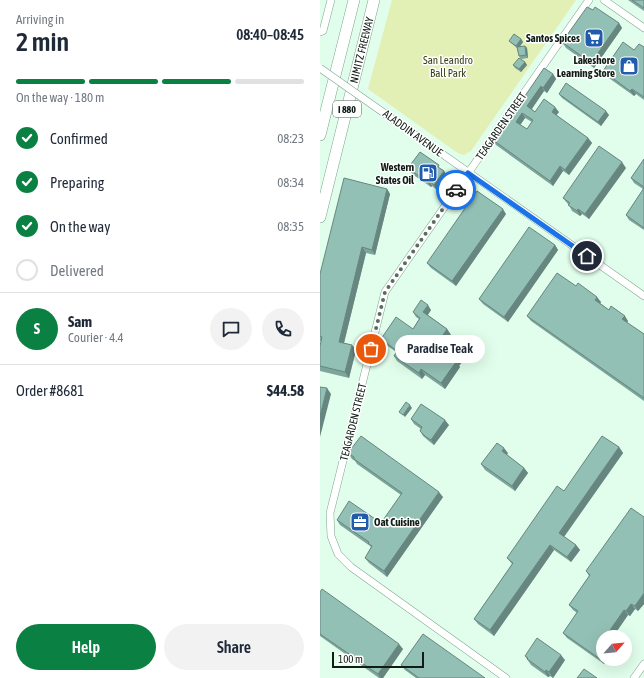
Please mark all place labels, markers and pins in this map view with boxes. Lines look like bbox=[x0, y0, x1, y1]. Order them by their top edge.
supermarket icon: Santos Spices bbox=[583, 27, 605, 49]
place label: Santos Spices bbox=[526, 32, 580, 44]
place label: Lakeshore Learning Store bbox=[557, 54, 615, 79]
shop icon: Lakeshore Learning Store bbox=[618, 55, 640, 77]
place label: Western States Oil bbox=[376, 161, 415, 186]
fuel station icon: Western States Oil bbox=[417, 162, 439, 184]
pin bbox=[570, 239, 604, 273]
pin bbox=[354, 332, 388, 366]
callout: Paradise Teak bbox=[395, 335, 485, 363]
office icon: Oat Cuisine bbox=[349, 511, 371, 533]
place label: Oat Cuisine bbox=[374, 516, 420, 528]

